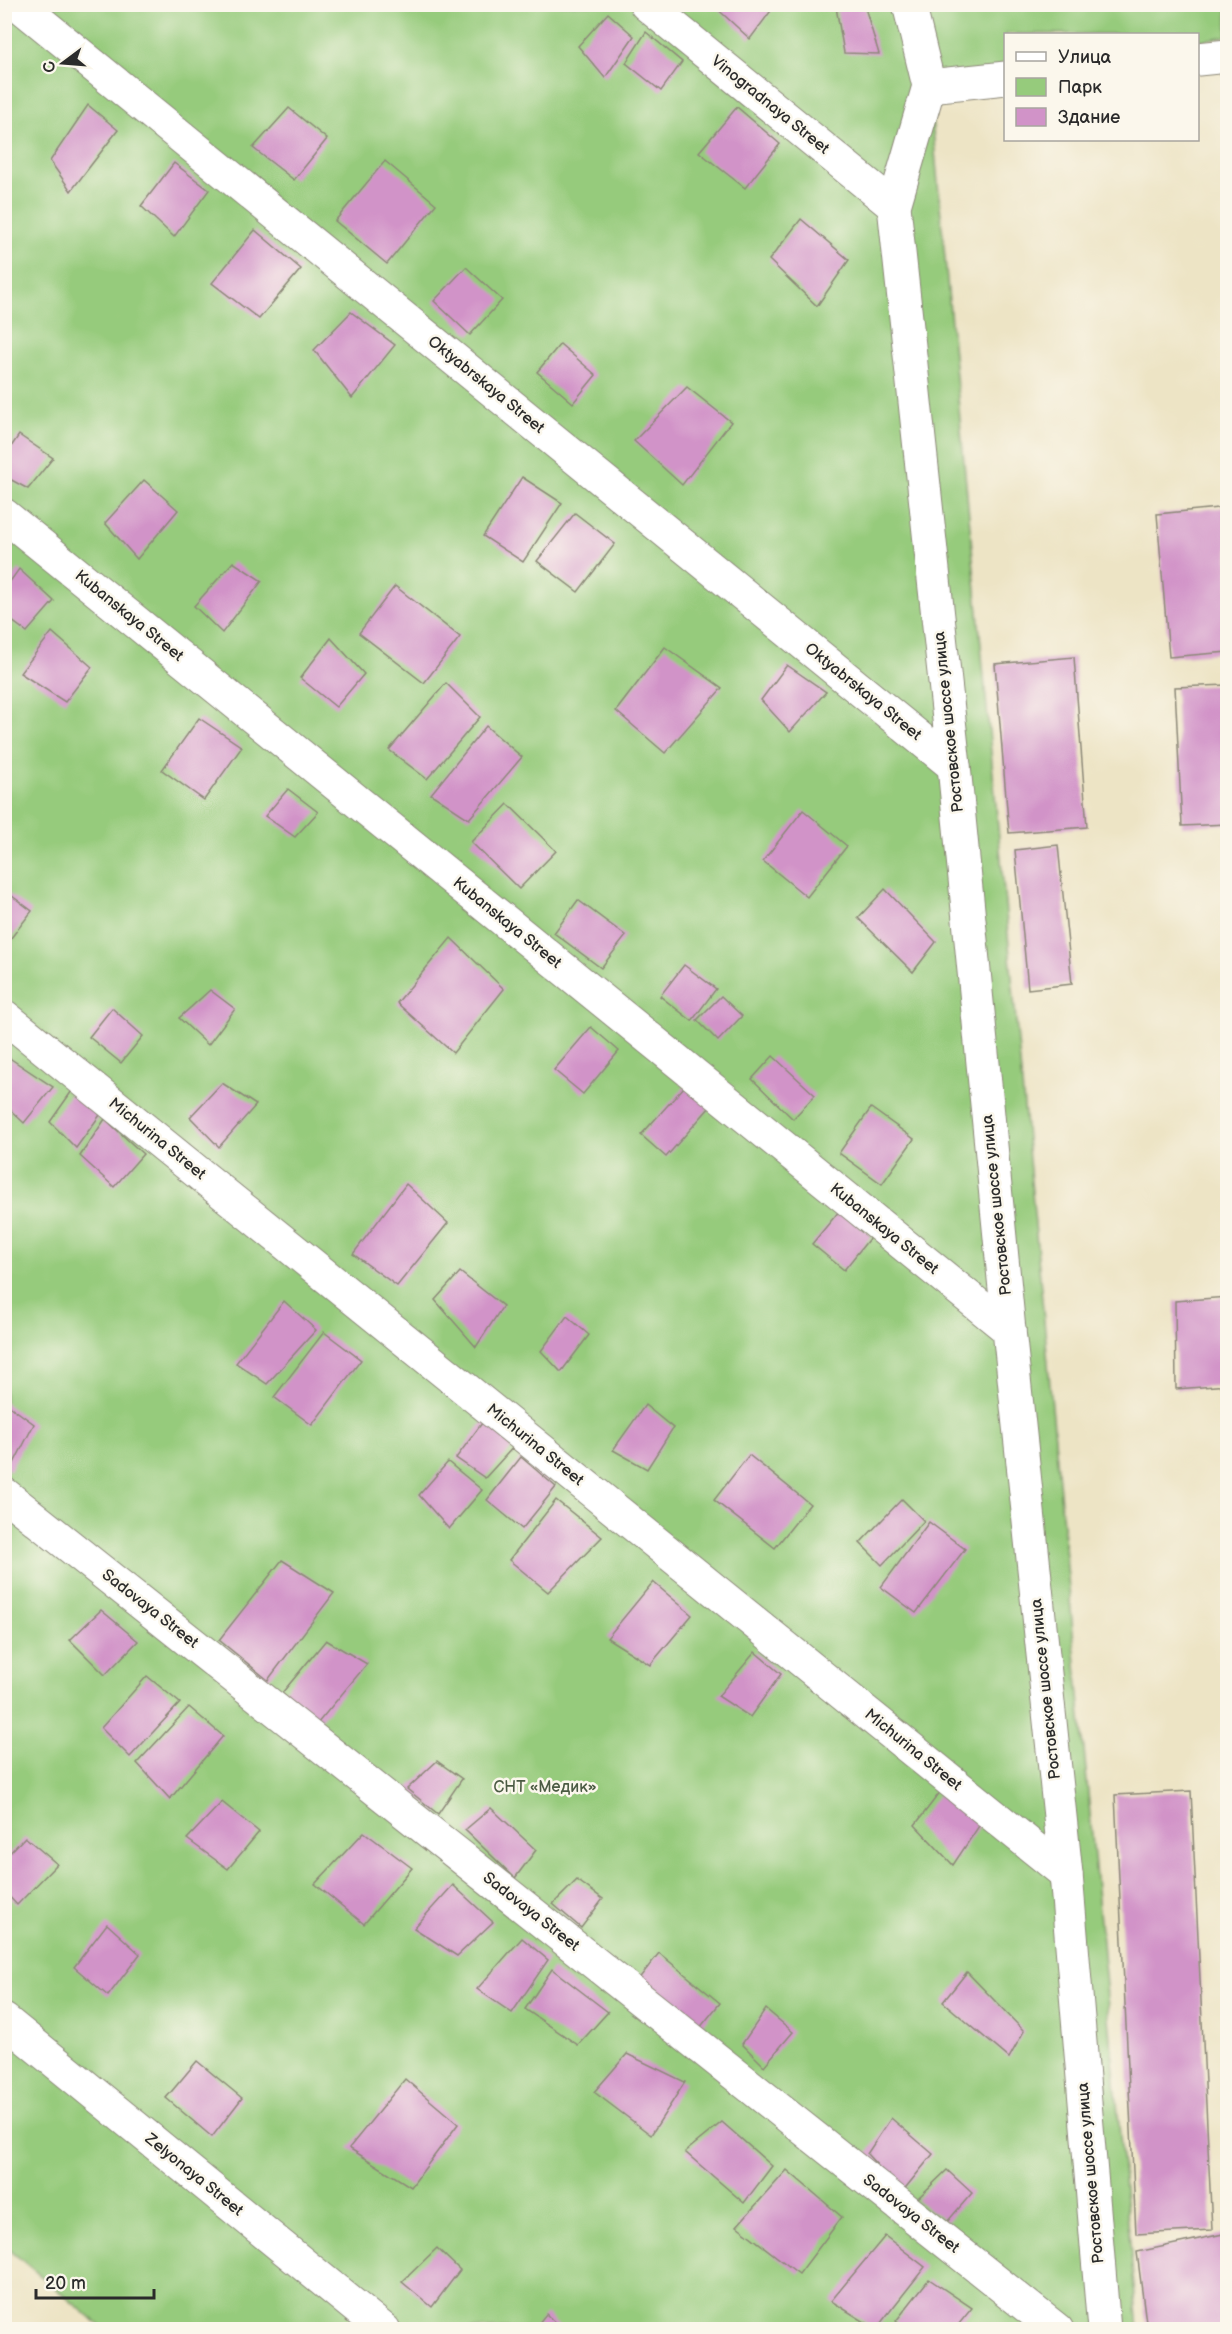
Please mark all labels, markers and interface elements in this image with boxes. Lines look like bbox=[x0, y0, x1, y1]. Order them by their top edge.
north arrow bbox=[33, 33, 93, 93]
legend bbox=[1004, 33, 1199, 141]
text: Улица bbox=[1058, 47, 1112, 68]
street label: Vinogradnaya Street bbox=[707, 52, 833, 159]
text: С bbox=[39, 59, 61, 75]
text: Парк bbox=[1058, 77, 1102, 98]
text: Здание bbox=[1058, 107, 1120, 128]
street label: Oktyabrskaya Street bbox=[424, 332, 548, 438]
street label: Kubanskaya Street bbox=[71, 566, 187, 666]
street label: Ростовское шоссе улица bbox=[930, 630, 968, 813]
street label: Oktyabrskaya Street bbox=[801, 639, 925, 745]
street label: Kubanskaya Street bbox=[449, 873, 565, 973]
street label: Michurina Street bbox=[105, 1094, 209, 1184]
street label: Ростовское шоссе улица bbox=[978, 1113, 1016, 1296]
street label: Kubanskaya Street bbox=[826, 1179, 942, 1279]
street label: Michurina Street bbox=[483, 1400, 587, 1490]
street label: Sadovaya Street bbox=[98, 1565, 202, 1653]
street label: Ростовское шоссе улица bbox=[1027, 1597, 1065, 1780]
street label: Michurina Street bbox=[861, 1705, 965, 1795]
park label: СНТ «Медик» bbox=[493, 1778, 597, 1797]
street label: Sadovaya Street bbox=[479, 1868, 583, 1956]
street label: Ростовское шоссе улица bbox=[1074, 2081, 1108, 2264]
street label: Zelyonaya Street bbox=[140, 2129, 247, 2220]
street label: Sadovaya Street bbox=[859, 2170, 963, 2258]
scale bar bbox=[36, 2262, 154, 2300]
text: 20 m bbox=[45, 2273, 86, 2294]

